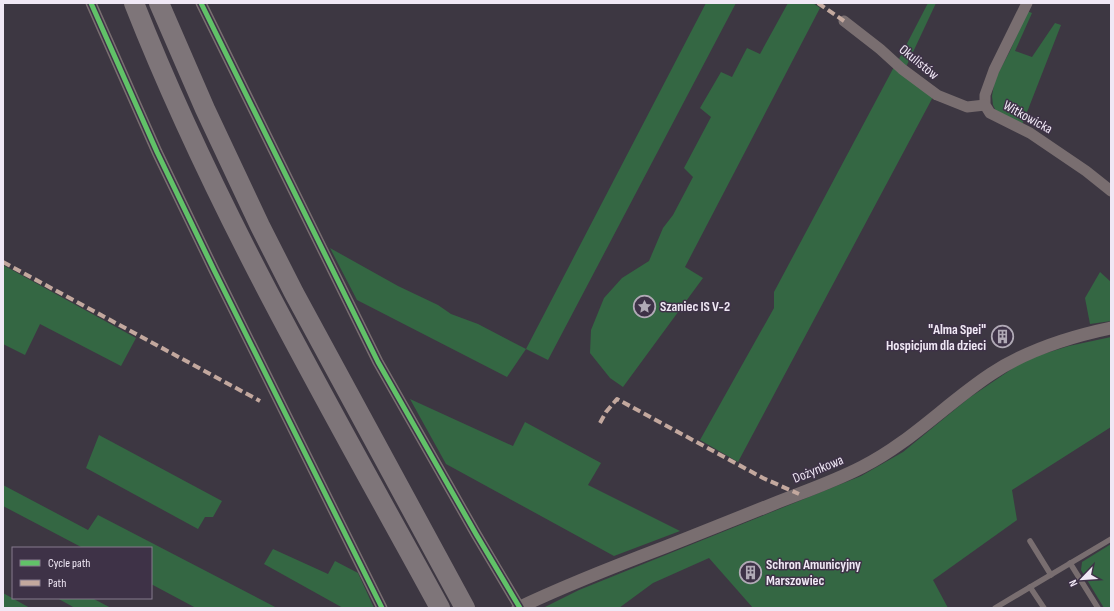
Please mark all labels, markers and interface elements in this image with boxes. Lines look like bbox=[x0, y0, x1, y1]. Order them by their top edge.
street label: Okulistów bbox=[896, 41, 942, 83]
street label: Witkowicka bbox=[1000, 97, 1056, 137]
place icon: Szaniec IS V-2 bbox=[631, 293, 657, 319]
place label: Szaniec IS V-2 bbox=[660, 298, 730, 315]
place label: "Alma Spei" Hospicjum dla dzieci bbox=[886, 321, 986, 354]
building icon: "Alma Spei" Hospicjum dla dzieci bbox=[989, 324, 1015, 350]
street label: Dożynkowa bbox=[790, 451, 846, 487]
legend bbox=[12, 547, 152, 599]
text: Cycle path bbox=[48, 556, 90, 571]
place label: Schron Amunicyjny Marszowiec bbox=[766, 556, 861, 589]
building icon: Schron Amunicyjny Marszowiec bbox=[737, 559, 763, 585]
north arrow bbox=[1062, 559, 1102, 599]
text: Path bbox=[48, 576, 66, 591]
text: N bbox=[1066, 577, 1081, 588]

